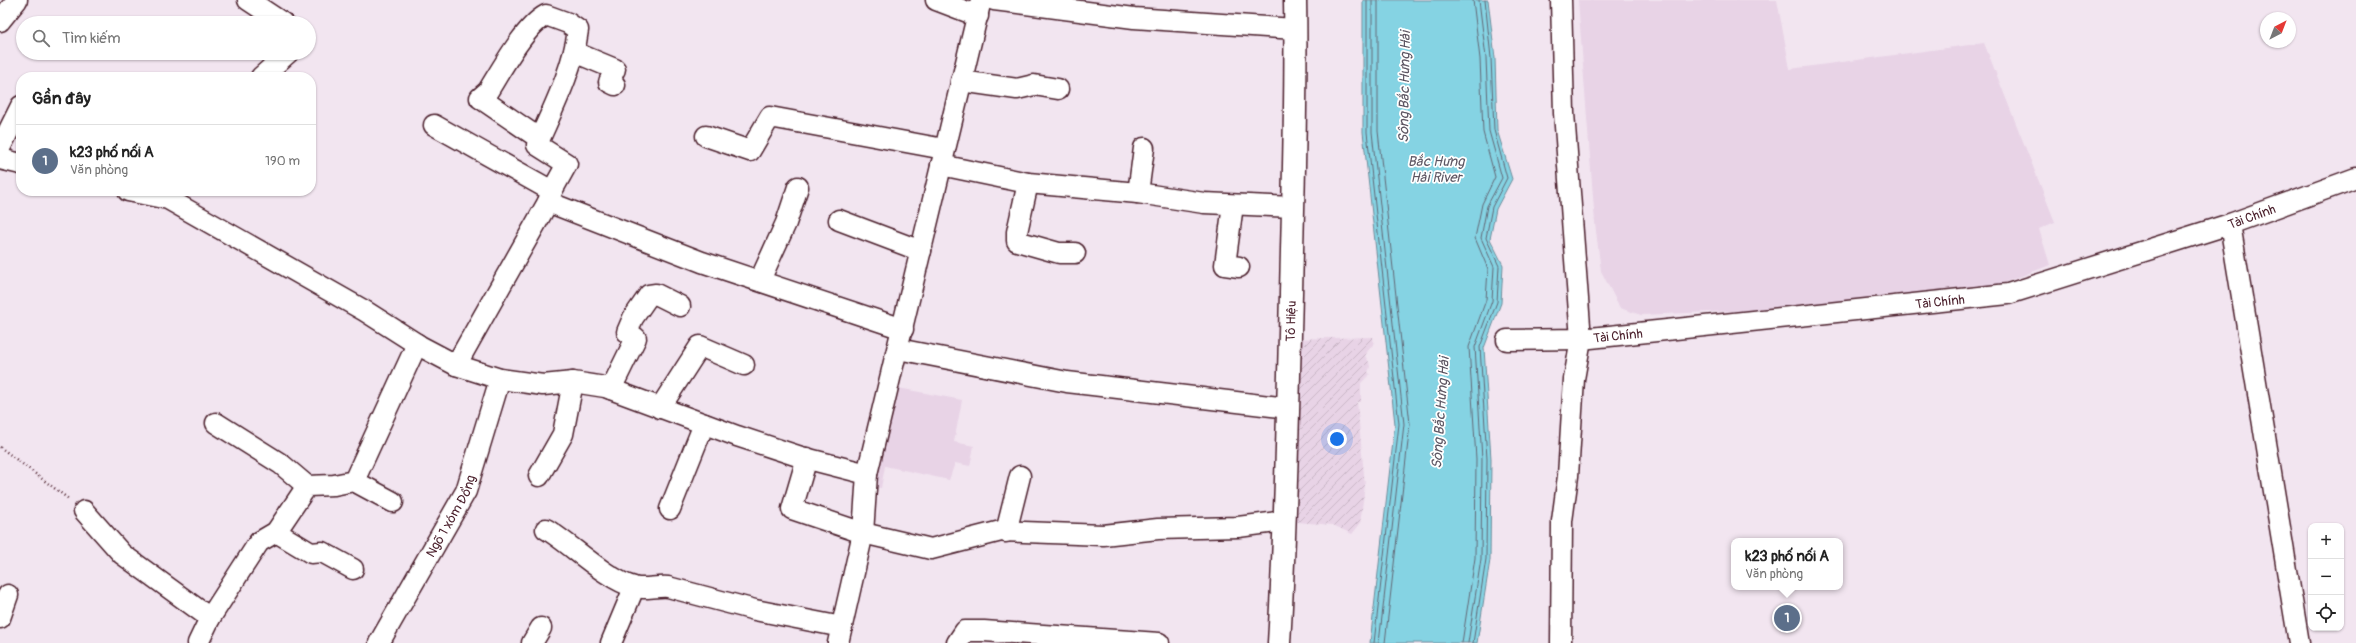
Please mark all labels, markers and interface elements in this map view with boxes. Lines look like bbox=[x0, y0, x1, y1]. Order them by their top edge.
north arrow bbox=[2260, 12, 2296, 48]
search box bbox=[16, 16, 316, 60]
icon: search bbox=[30, 27, 52, 49]
water label: Sông Bắc Hưng Hải bbox=[1395, 28, 1414, 143]
text: Tìm kiếm bbox=[62, 29, 121, 48]
text: Gần đây bbox=[32, 88, 91, 109]
text: k23 phố nối A bbox=[70, 143, 154, 162]
text: 1 bbox=[42, 153, 48, 169]
text: 190 m bbox=[265, 153, 300, 169]
water label: Bắc Hưng Hải River bbox=[1408, 153, 1465, 186]
text: Văn phòng bbox=[70, 162, 128, 178]
street label: Tài Chính bbox=[2226, 201, 2278, 233]
street label: Tài Chính bbox=[1915, 292, 1966, 313]
street label: Tô Hiệu bbox=[1283, 300, 1300, 342]
street label: Tài Chính bbox=[1592, 326, 1643, 347]
water label: Sông Bắc Hưng Hải bbox=[1428, 354, 1453, 469]
your location bbox=[1327, 429, 1347, 449]
street label: Ngõ 1 xóm Đồng bbox=[423, 473, 479, 560]
map controls bbox=[2308, 523, 2344, 631]
button: + bbox=[2308, 523, 2344, 559]
popup bbox=[1731, 538, 1843, 590]
text: k23 phố nối A bbox=[1745, 547, 1829, 566]
button: − bbox=[2308, 559, 2344, 595]
text: Văn phòng bbox=[1745, 566, 1803, 582]
button: locate bbox=[2308, 595, 2344, 631]
pin: 1 bbox=[1774, 603, 1800, 633]

